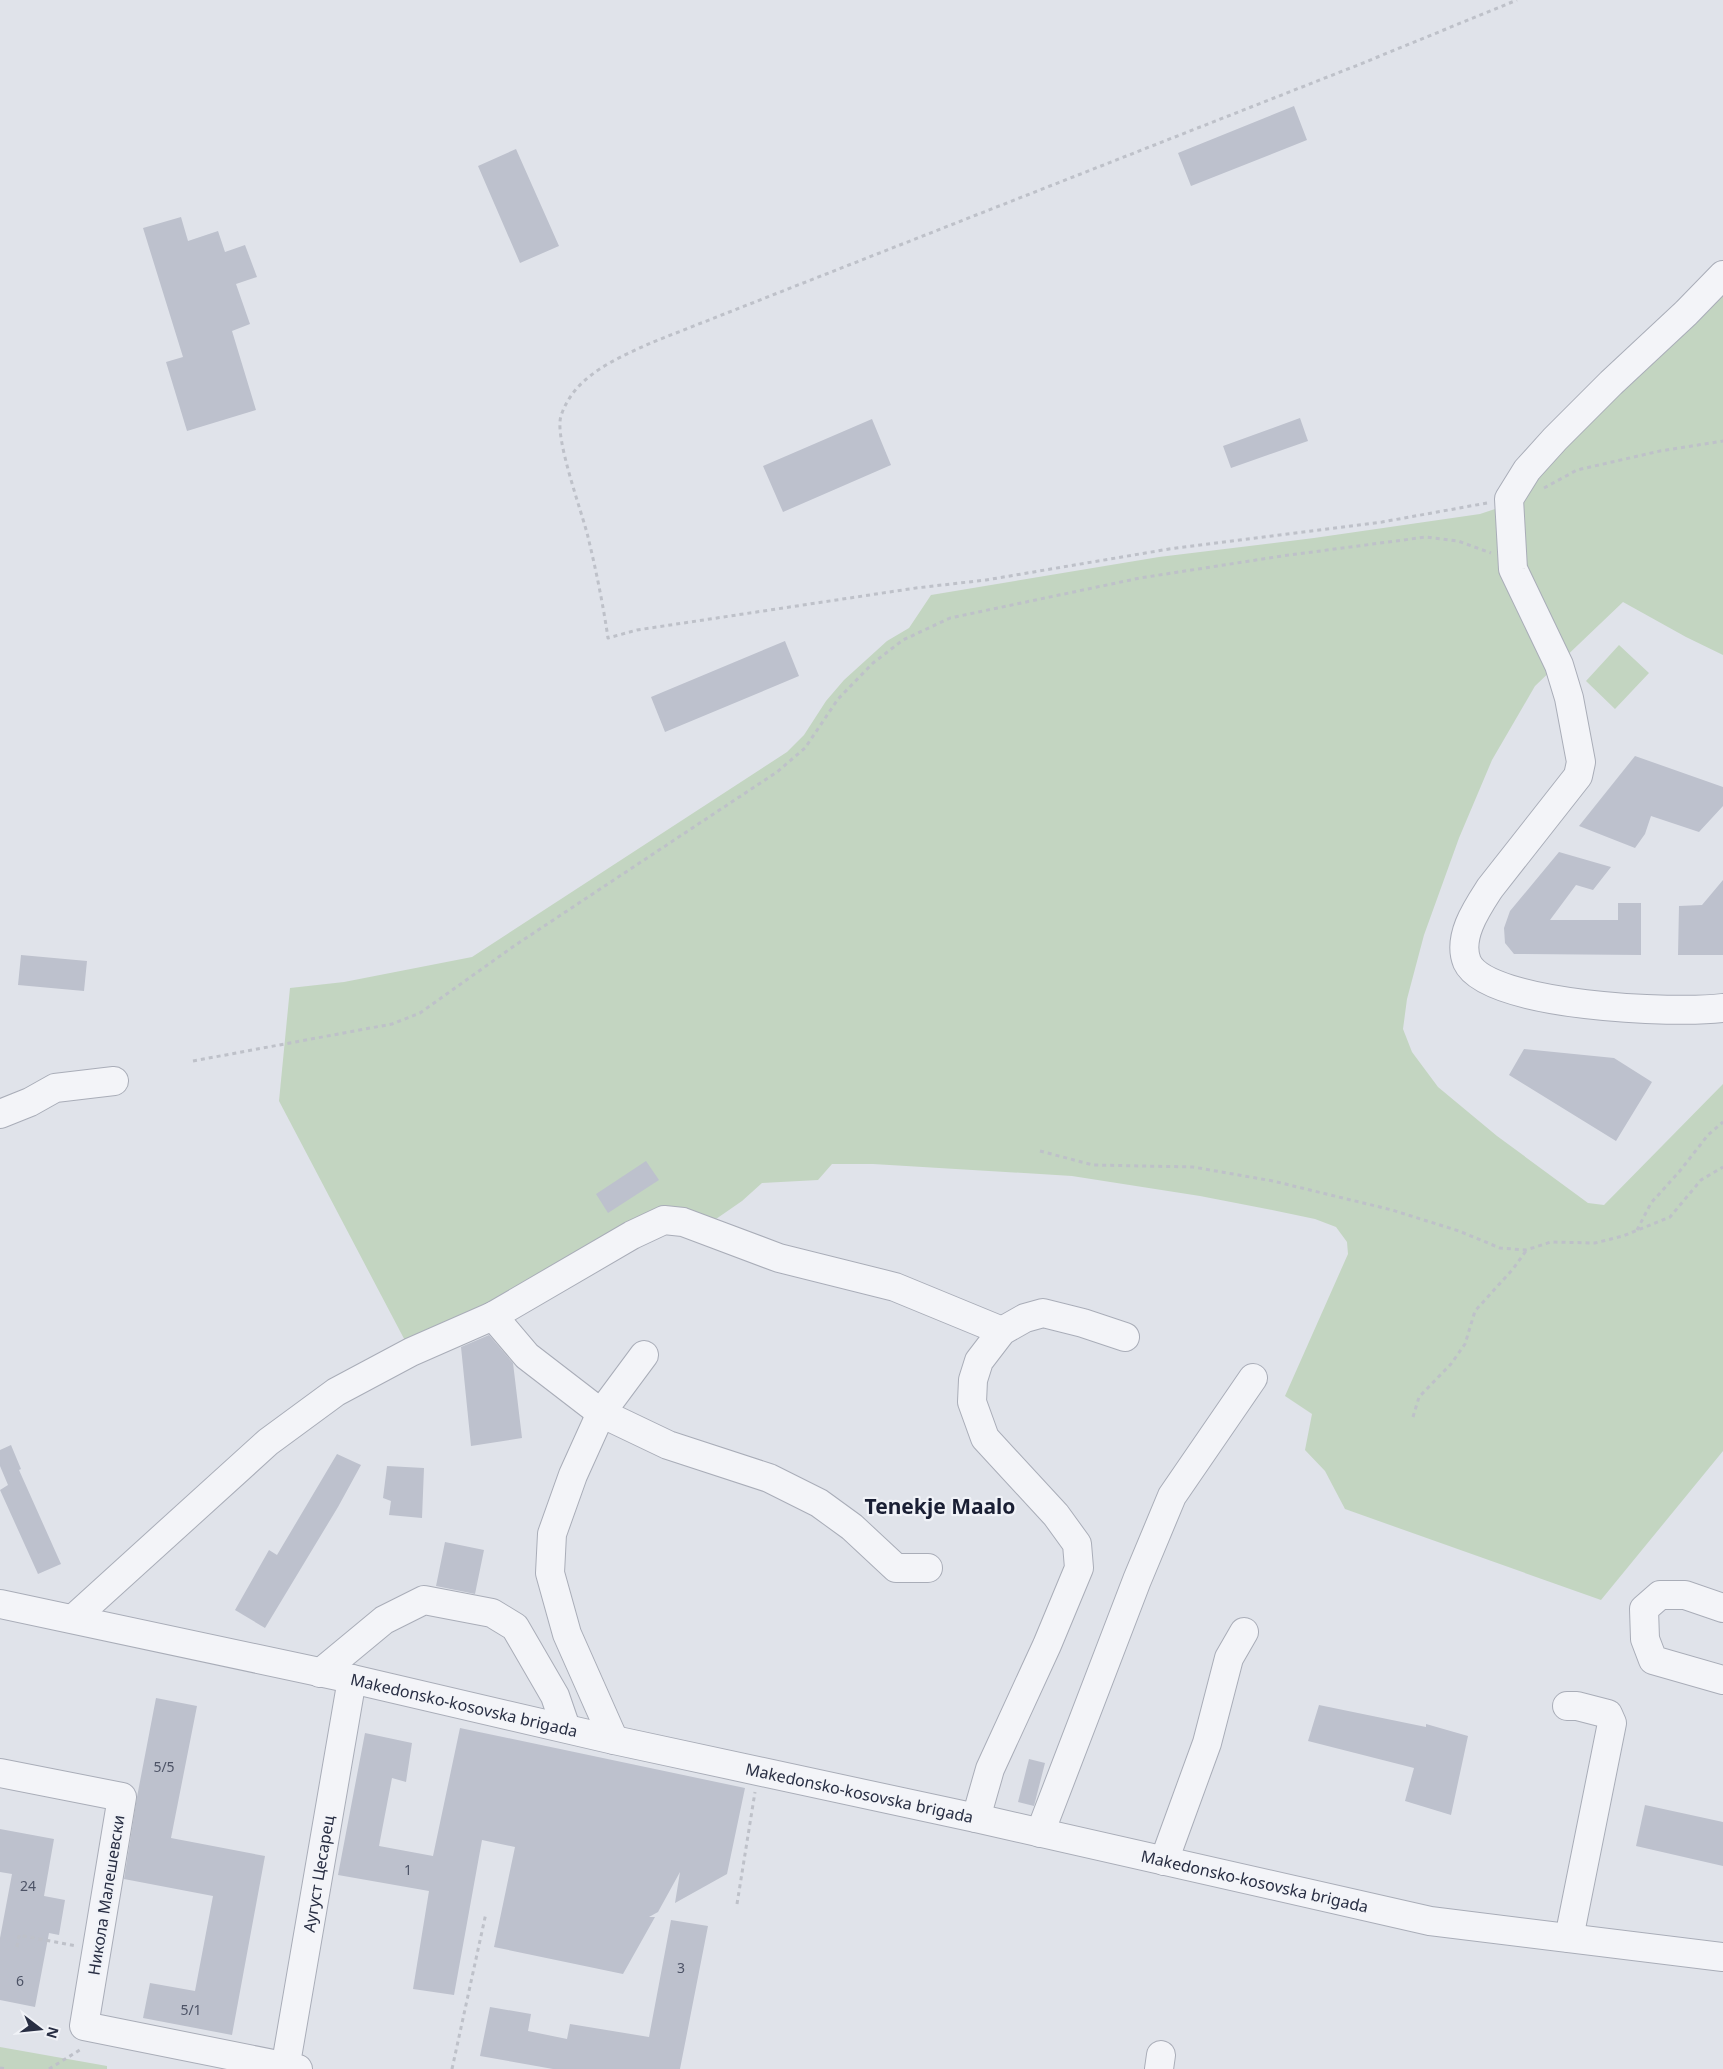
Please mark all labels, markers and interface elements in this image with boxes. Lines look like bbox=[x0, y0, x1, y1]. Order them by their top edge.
district label: Tenekje Maalo bbox=[865, 1492, 1016, 1520]
street label: Makedonsko-kosovska brigada bbox=[348, 1668, 580, 1742]
house number: 5/5 bbox=[153, 1757, 175, 1776]
street label: Makedonsko-kosovska brigada bbox=[743, 1758, 975, 1828]
street label: Никола Малешевски bbox=[82, 1813, 130, 1977]
street label: Аугуст Цесарец bbox=[298, 1814, 339, 1934]
street label: Makedonsko-kosovska brigada bbox=[1139, 1845, 1371, 1918]
house number: 1 bbox=[404, 1860, 412, 1879]
house number: 24 bbox=[20, 1876, 36, 1895]
house number: 3 bbox=[677, 1958, 685, 1977]
house number: 6 bbox=[16, 1971, 24, 1990]
house number: 5/1 bbox=[180, 2000, 202, 2019]
north arrow bbox=[15, 2004, 65, 2054]
text: N bbox=[42, 2025, 64, 2041]

